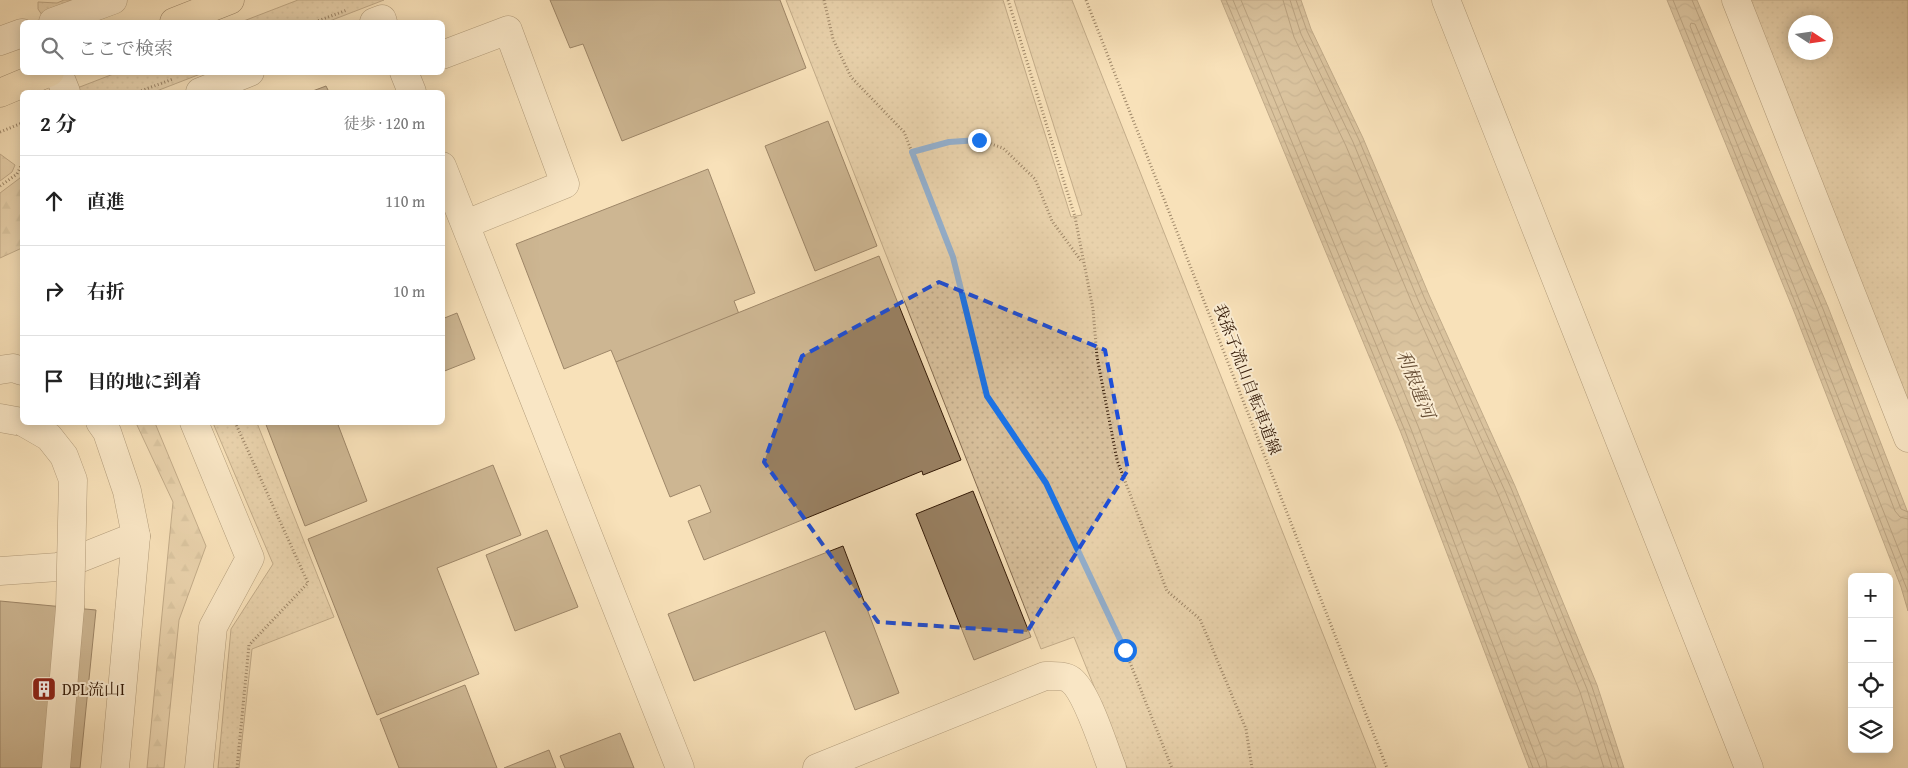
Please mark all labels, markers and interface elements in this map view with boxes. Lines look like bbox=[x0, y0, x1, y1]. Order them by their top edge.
north arrow bbox=[1788, 15, 1833, 60]
search box bbox=[20, 20, 445, 75]
icon: search bbox=[38, 34, 66, 62]
text: ここで検索 bbox=[78, 34, 173, 62]
text: 2 分 bbox=[40, 108, 77, 139]
text: 徒歩 · 120 m bbox=[344, 111, 425, 135]
route end bbox=[968, 129, 991, 152]
icon: ahead bbox=[40, 187, 68, 215]
text: 直進 bbox=[87, 187, 125, 215]
text: 110 m bbox=[385, 189, 425, 213]
icon: right bbox=[40, 277, 68, 305]
text: 右折 bbox=[87, 277, 125, 305]
text: 10 m bbox=[393, 279, 425, 303]
street label: 我孫子流山自転車道線 bbox=[1208, 300, 1288, 458]
water label: 利根運河 bbox=[1390, 346, 1443, 425]
icon: arrive bbox=[40, 367, 68, 395]
text: 目的地に到着 bbox=[87, 367, 201, 395]
map controls bbox=[1848, 573, 1893, 753]
button: + bbox=[1848, 573, 1893, 618]
button: − bbox=[1848, 618, 1893, 663]
route start bbox=[1114, 639, 1137, 662]
button: locate bbox=[1848, 663, 1893, 708]
building icon: DPL流山I bbox=[31, 676, 57, 702]
place label: DPL流山I bbox=[62, 677, 125, 701]
button: layers bbox=[1848, 708, 1893, 753]

